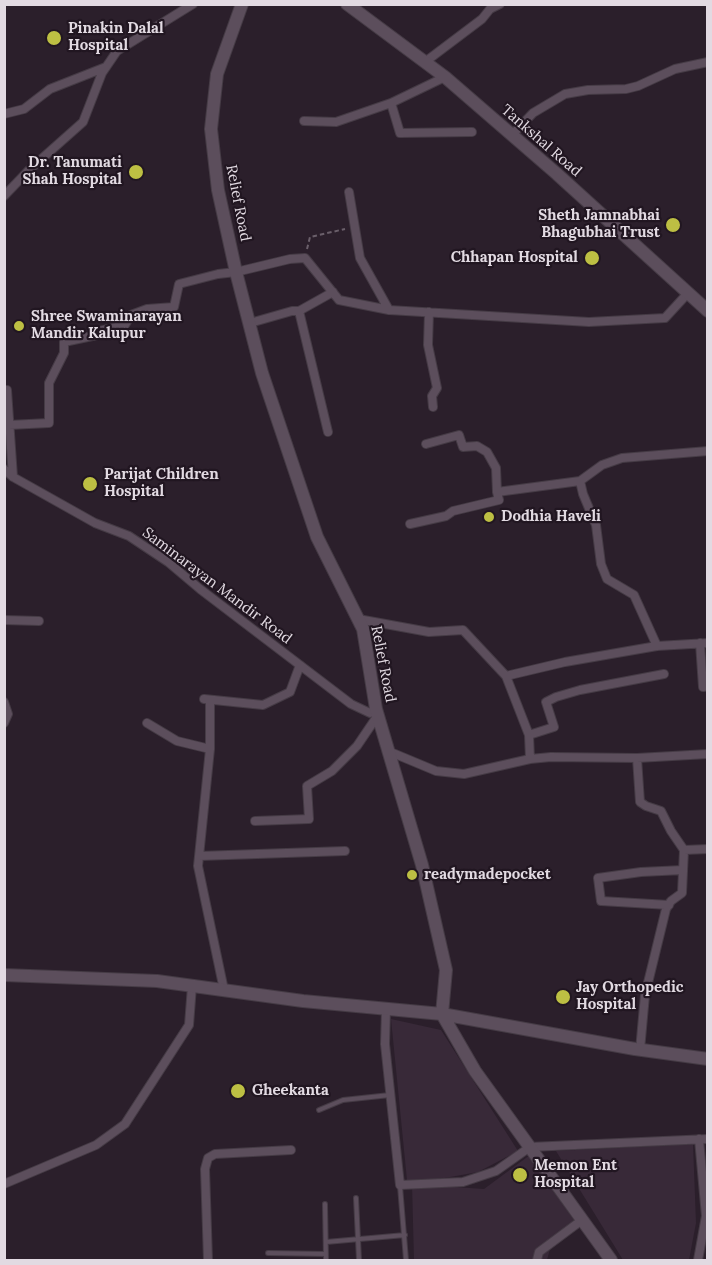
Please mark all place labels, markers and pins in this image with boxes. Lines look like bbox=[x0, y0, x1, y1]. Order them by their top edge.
place label: Pinakin Dalal Hospital bbox=[68, 20, 164, 55]
marker: Pinakin Dalal Hospital bbox=[45, 29, 63, 47]
place label: Dr. Tanumati Shah Hospital bbox=[23, 154, 122, 189]
marker: Dr. Tanumati Shah Hospital bbox=[127, 163, 145, 181]
place label: Sheth Jamnabhai Bhagubhai Trust bbox=[538, 207, 660, 242]
marker: Sheth Jamnabhai Bhagubhai Trust bbox=[664, 216, 682, 234]
place label: Chhapan Hospital bbox=[451, 249, 578, 267]
marker: Chhapan Hospital bbox=[583, 249, 601, 267]
place label: Shree Swaminarayan Mandir Kalupur bbox=[31, 308, 182, 343]
marker: Shree Swaminarayan Mandir Kalupur bbox=[12, 319, 26, 333]
place label: Parijat Children Hospital bbox=[104, 466, 219, 501]
marker: Parijat Children Hospital bbox=[81, 475, 99, 493]
place label: Dodhia Haveli bbox=[501, 508, 601, 526]
marker: Dodhia Haveli bbox=[482, 510, 496, 524]
place label: readymadepocket bbox=[424, 866, 551, 884]
marker: readymadepocket bbox=[405, 868, 419, 882]
place label: Jay Orthopedic Hospital bbox=[576, 979, 684, 1014]
marker: Jay Orthopedic Hospital bbox=[554, 988, 572, 1006]
marker: Gheekanta bbox=[229, 1082, 247, 1100]
place label: Gheekanta bbox=[252, 1082, 329, 1100]
place label: Memon Ent Hospital bbox=[534, 1157, 617, 1192]
marker: Memon Ent Hospital bbox=[511, 1166, 529, 1184]

